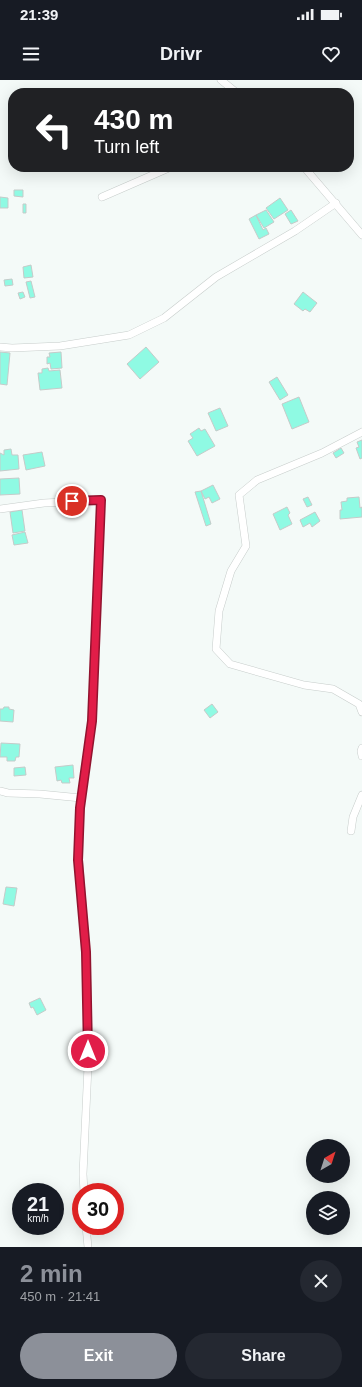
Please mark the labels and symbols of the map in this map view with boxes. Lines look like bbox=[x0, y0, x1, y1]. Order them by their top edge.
pin bbox=[55, 484, 89, 518]
position arrow bbox=[67, 1030, 109, 1072]
north arrow bbox=[306, 1139, 350, 1183]
speed limit sign: 30 bbox=[72, 1183, 124, 1235]

